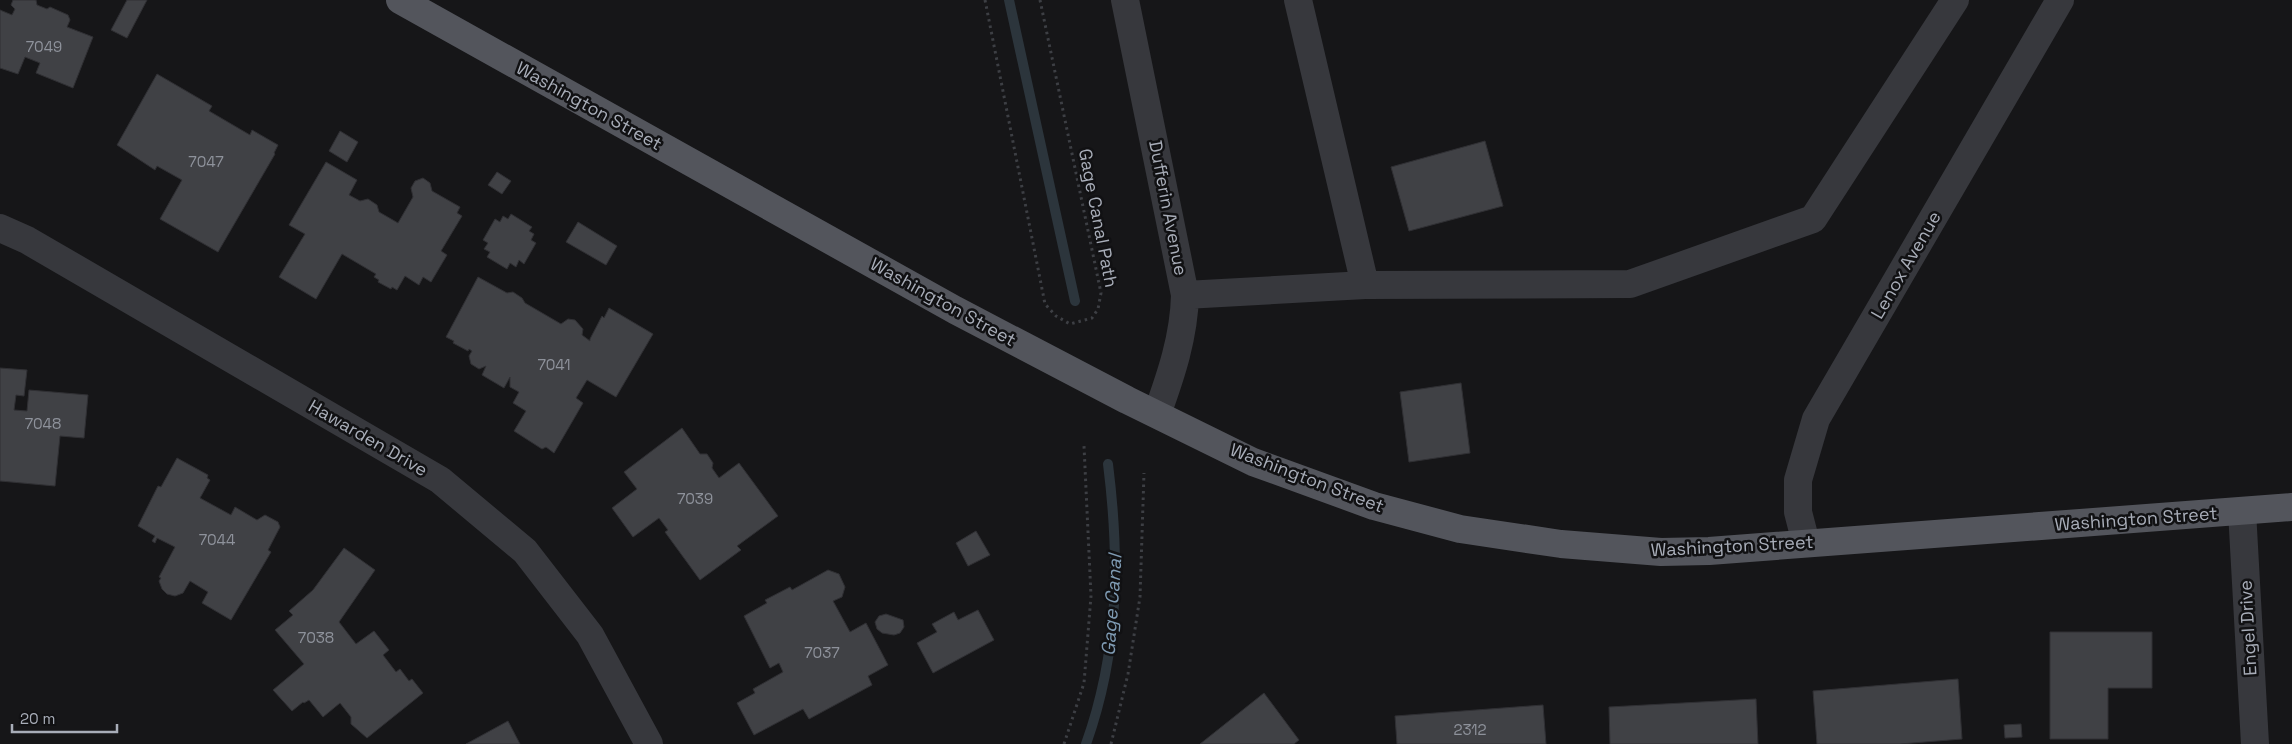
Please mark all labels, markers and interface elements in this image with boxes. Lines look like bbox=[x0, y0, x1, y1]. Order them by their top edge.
house number: 7049 bbox=[26, 37, 62, 56]
street label: Washington Street bbox=[512, 56, 666, 155]
street label: Dufferin Avenue bbox=[1144, 138, 1193, 277]
street label: Gage Canal Path bbox=[1074, 147, 1123, 289]
house number: 7047 bbox=[188, 152, 224, 171]
street label: Lenox Avenue bbox=[1865, 207, 1946, 323]
street label: Washington Street bbox=[866, 252, 1020, 351]
house number: 7041 bbox=[537, 355, 571, 374]
street label: Hawarden Drive bbox=[304, 394, 432, 481]
house number: 7048 bbox=[25, 414, 61, 433]
street label: Washington Street bbox=[1227, 438, 1387, 517]
house number: 7039 bbox=[677, 489, 713, 508]
street label: Washington Street bbox=[2054, 501, 2218, 536]
house number: 7044 bbox=[199, 530, 235, 549]
street label: Washington Street bbox=[1650, 530, 1814, 561]
water label: Gage Canal bbox=[1095, 551, 1128, 657]
street label: Engel Drive bbox=[2234, 580, 2261, 676]
house number: 7038 bbox=[298, 628, 334, 647]
house number: 7037 bbox=[804, 643, 840, 662]
scale bar bbox=[12, 702, 118, 734]
text: 20 m bbox=[20, 709, 55, 728]
house number: 2312 bbox=[1453, 720, 1487, 739]

